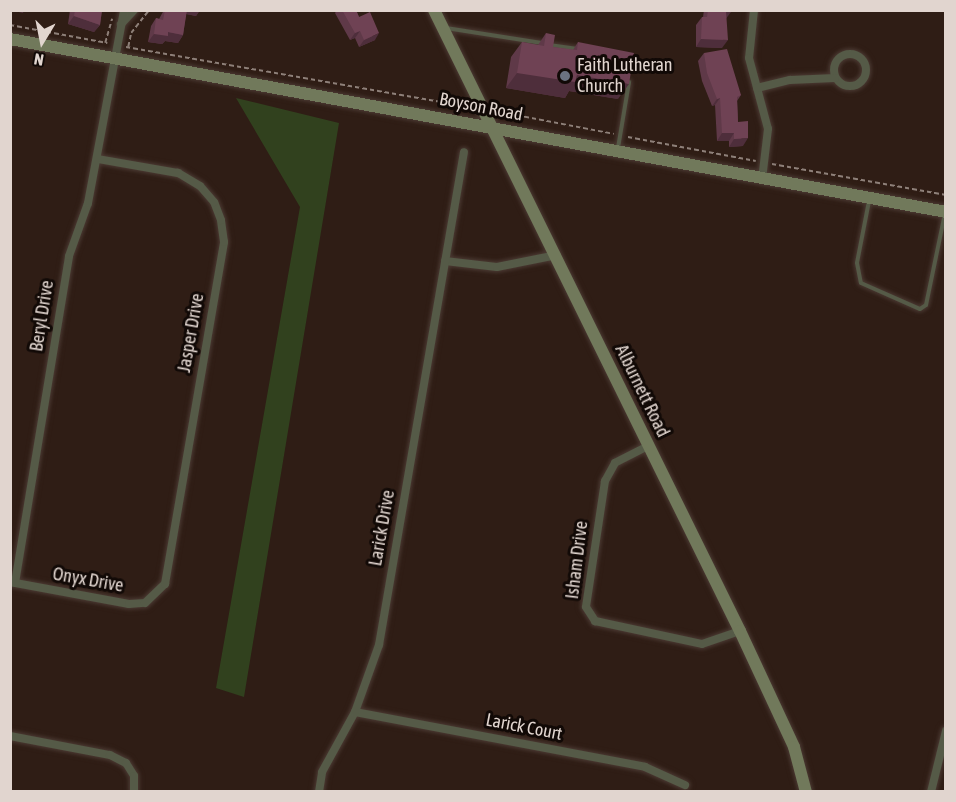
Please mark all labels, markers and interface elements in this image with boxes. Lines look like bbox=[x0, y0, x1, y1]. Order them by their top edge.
north arrow bbox=[12, 12, 72, 72]
text: N bbox=[33, 50, 45, 69]
place label: Faith Lutheran Church bbox=[577, 55, 673, 98]
marker: Faith Lutheran Church bbox=[558, 69, 572, 83]
street label: Boyson Road bbox=[437, 88, 525, 126]
street label: Beryl Drive bbox=[26, 279, 58, 353]
street label: Jasper Drive bbox=[173, 292, 209, 374]
street label: Alburnett Road bbox=[610, 341, 674, 441]
street label: Larick Drive bbox=[365, 488, 399, 568]
street label: Isham Drive bbox=[562, 520, 592, 600]
street label: Onyx Drive bbox=[51, 563, 125, 597]
street label: Larick Court bbox=[484, 709, 564, 745]

